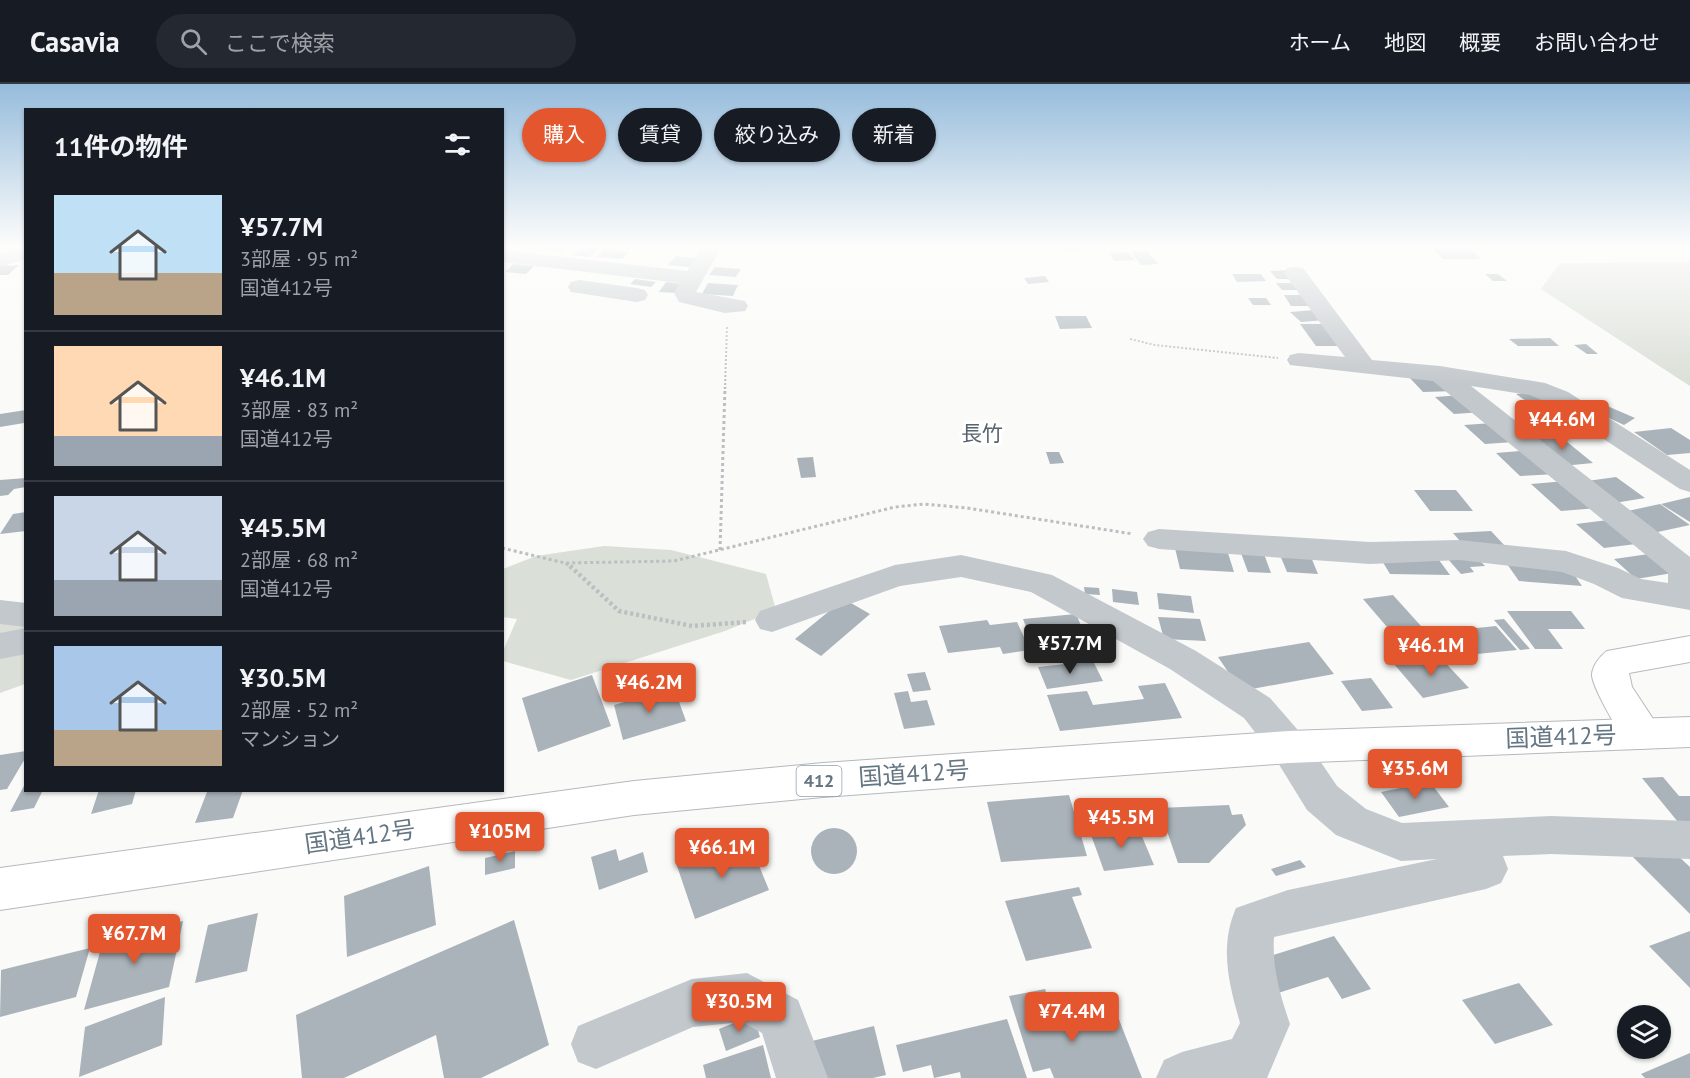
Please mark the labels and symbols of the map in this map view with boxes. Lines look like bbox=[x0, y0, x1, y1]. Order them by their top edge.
pin: ¥44.6M bbox=[1513, 400, 1611, 451]
district label: 長竹 bbox=[961, 420, 1003, 447]
pin: ¥57.7M bbox=[1021, 624, 1119, 675]
pin: ¥46.1M bbox=[1382, 626, 1480, 677]
pin: ¥46.2M bbox=[600, 663, 698, 714]
street label: 国道412号 bbox=[1505, 719, 1617, 754]
pin: ¥35.6M bbox=[1366, 749, 1464, 800]
street label: 国道412号 bbox=[857, 754, 971, 793]
road number: 412 bbox=[796, 766, 842, 796]
pin: ¥45.5M bbox=[1072, 798, 1170, 849]
pin: ¥105M bbox=[458, 812, 542, 863]
street label: 国道412号 bbox=[303, 813, 417, 860]
pin: ¥66.1M bbox=[673, 828, 771, 879]
pin: ¥67.7M bbox=[85, 914, 183, 965]
pin: ¥30.5M bbox=[690, 982, 788, 1033]
pin: ¥74.4M bbox=[1023, 992, 1121, 1043]

